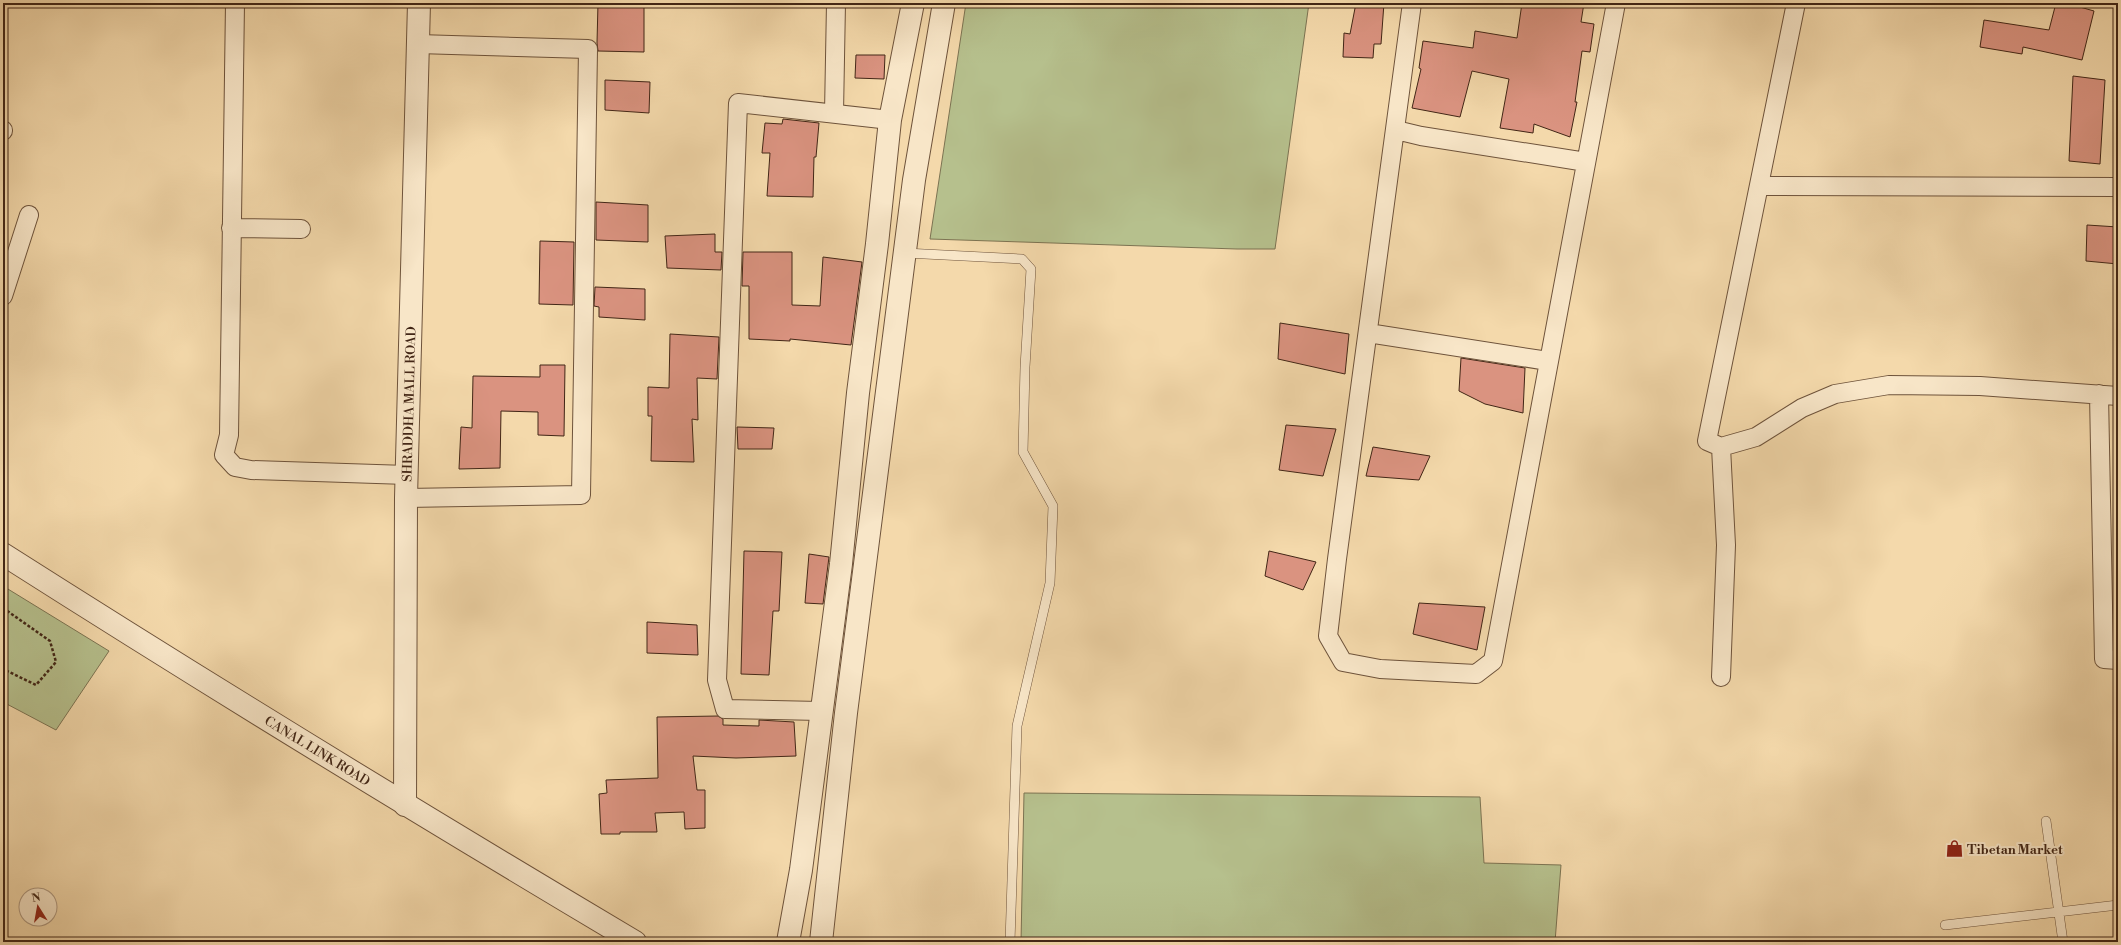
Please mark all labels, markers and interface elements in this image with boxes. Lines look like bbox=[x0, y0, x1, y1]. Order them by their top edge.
street label: SHRADDHA MALL ROAD bbox=[399, 326, 420, 482]
street label: CANAL LINK ROAD bbox=[261, 713, 373, 790]
shop icon: Tibetan Market bbox=[1944, 839, 1964, 859]
place label: Tibetan Market bbox=[1967, 842, 2063, 858]
north arrow bbox=[18, 887, 58, 927]
text: N bbox=[31, 890, 42, 906]

